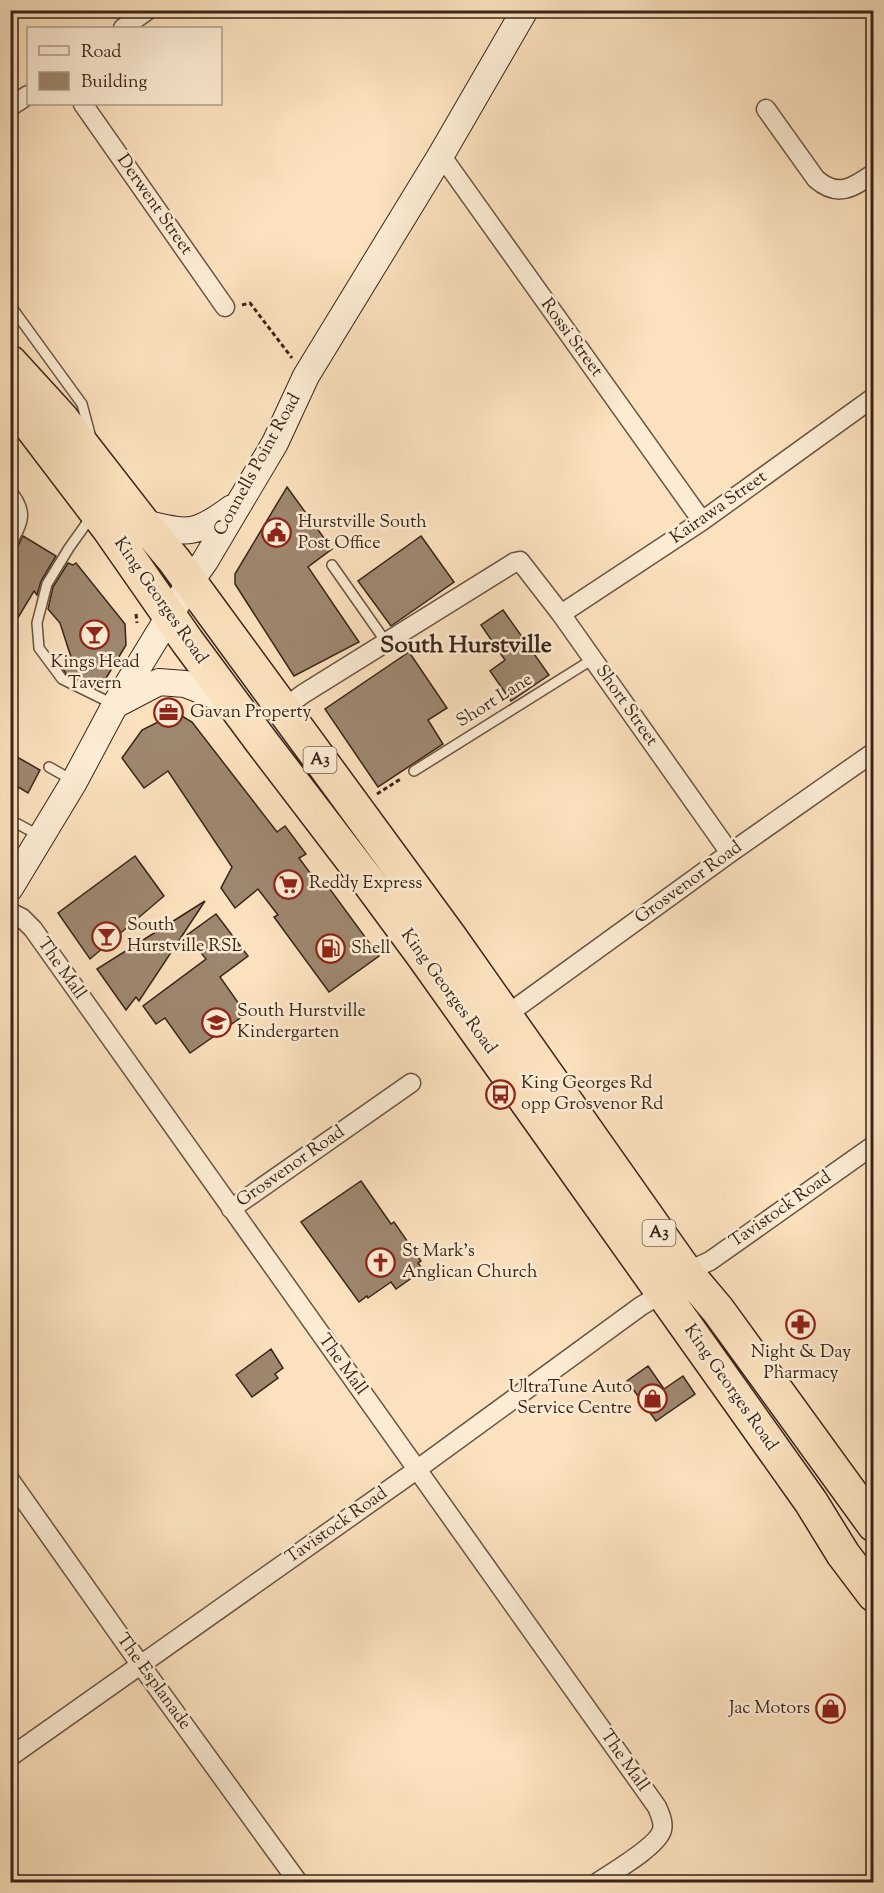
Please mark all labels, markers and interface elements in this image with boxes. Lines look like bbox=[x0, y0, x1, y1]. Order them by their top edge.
legend bbox=[27, 27, 222, 105]
text: Road bbox=[81, 40, 121, 66]
text: Building bbox=[81, 70, 147, 96]
street label: Derwent Street bbox=[110, 149, 198, 261]
street label: Rossi Street bbox=[533, 293, 609, 383]
street label: Connells Point Road bbox=[208, 389, 308, 541]
street label: Kairawa Street bbox=[665, 465, 773, 551]
place label: Hurstville South Post Office bbox=[298, 510, 427, 557]
public building icon: Hurstville South Post Office bbox=[261, 517, 293, 549]
street label: King Georges Road bbox=[107, 532, 213, 670]
bar icon: Kings Head Tavern bbox=[79, 618, 111, 650]
district label: South Hurstville bbox=[380, 629, 552, 663]
place label: Kings Head Tavern bbox=[50, 650, 140, 697]
street label: Short Street bbox=[588, 660, 664, 752]
street label: Short Lane bbox=[452, 667, 538, 735]
office icon: Gavan Property bbox=[153, 697, 185, 729]
place label: Gavan Property bbox=[190, 700, 312, 726]
road number: A3 bbox=[304, 747, 336, 773]
street label: Grosvenor Road bbox=[630, 835, 748, 931]
supermarket icon: Reddy Express bbox=[272, 868, 304, 900]
place label: Reddy Express bbox=[309, 871, 422, 897]
place label: South Hurstville RSL bbox=[127, 913, 243, 960]
bar icon: South Hurstville RSL bbox=[90, 920, 122, 952]
street label: King Georges Road bbox=[394, 924, 502, 1060]
street label: The Mall bbox=[30, 933, 92, 1005]
fuel station icon: Shell bbox=[314, 933, 346, 965]
place label: Shell bbox=[351, 936, 390, 962]
place label: South Hurstville Kindergarten bbox=[237, 999, 366, 1046]
school or university icon: South Hurstville Kindergarten bbox=[200, 1006, 232, 1038]
place label: King Georges Rd opp Grosvenor Rd bbox=[521, 1071, 663, 1118]
bus stop icon: King Georges Rd opp Grosvenor Rd bbox=[484, 1078, 516, 1110]
street label: Grosvenor Road bbox=[232, 1120, 350, 1214]
street label: Tavistock Road bbox=[725, 1165, 837, 1255]
road number: A3 bbox=[642, 1220, 676, 1246]
place label: St Mark's Anglican Church bbox=[402, 1239, 538, 1286]
church icon: St Mark's Anglican Church bbox=[365, 1246, 397, 1278]
pharmacy icon: Night & Day Pharmacy bbox=[785, 1308, 817, 1340]
street label: King Georges Road bbox=[677, 1319, 783, 1457]
street label: The Mall bbox=[311, 1329, 373, 1401]
place label: Night & Day Pharmacy bbox=[751, 1340, 851, 1387]
place label: UltraTune Auto Service Centre bbox=[508, 1375, 632, 1422]
shop icon: UltraTune Auto Service Centre bbox=[637, 1382, 669, 1414]
street label: Tavistock Road bbox=[281, 1481, 393, 1571]
street label: The Esplanade bbox=[109, 1628, 197, 1736]
shop icon: Jac Motors bbox=[815, 1693, 847, 1725]
place label: Jac Motors bbox=[728, 1696, 810, 1722]
street label: The Mall bbox=[593, 1725, 655, 1797]

